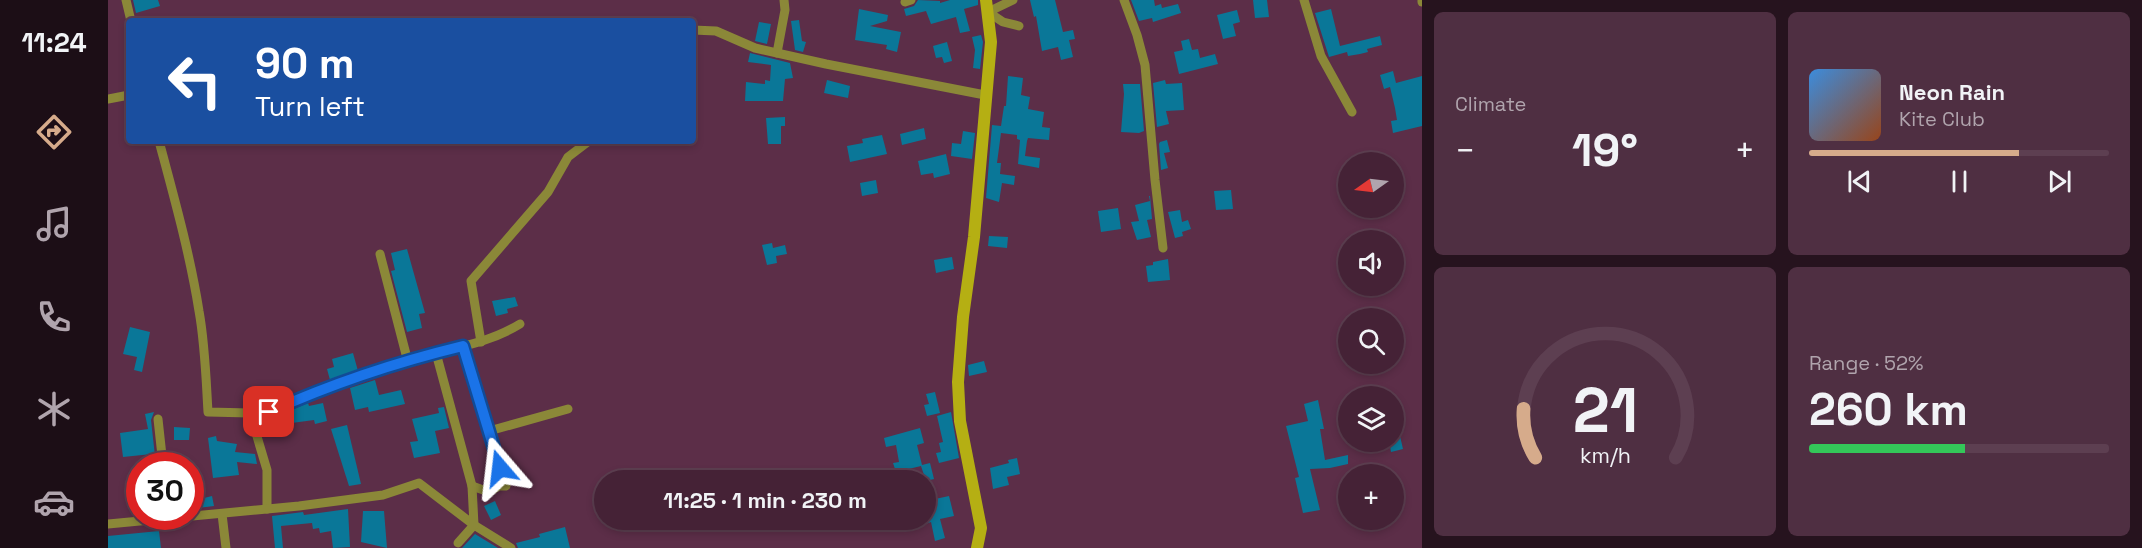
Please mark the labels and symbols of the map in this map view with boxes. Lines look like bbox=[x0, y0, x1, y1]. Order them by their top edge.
north arrow bbox=[1338, 152, 1404, 218]
pin bbox=[243, 386, 294, 437]
position arrow bbox=[468, 436, 532, 500]
speed limit sign: 30 bbox=[126, 452, 204, 530]

